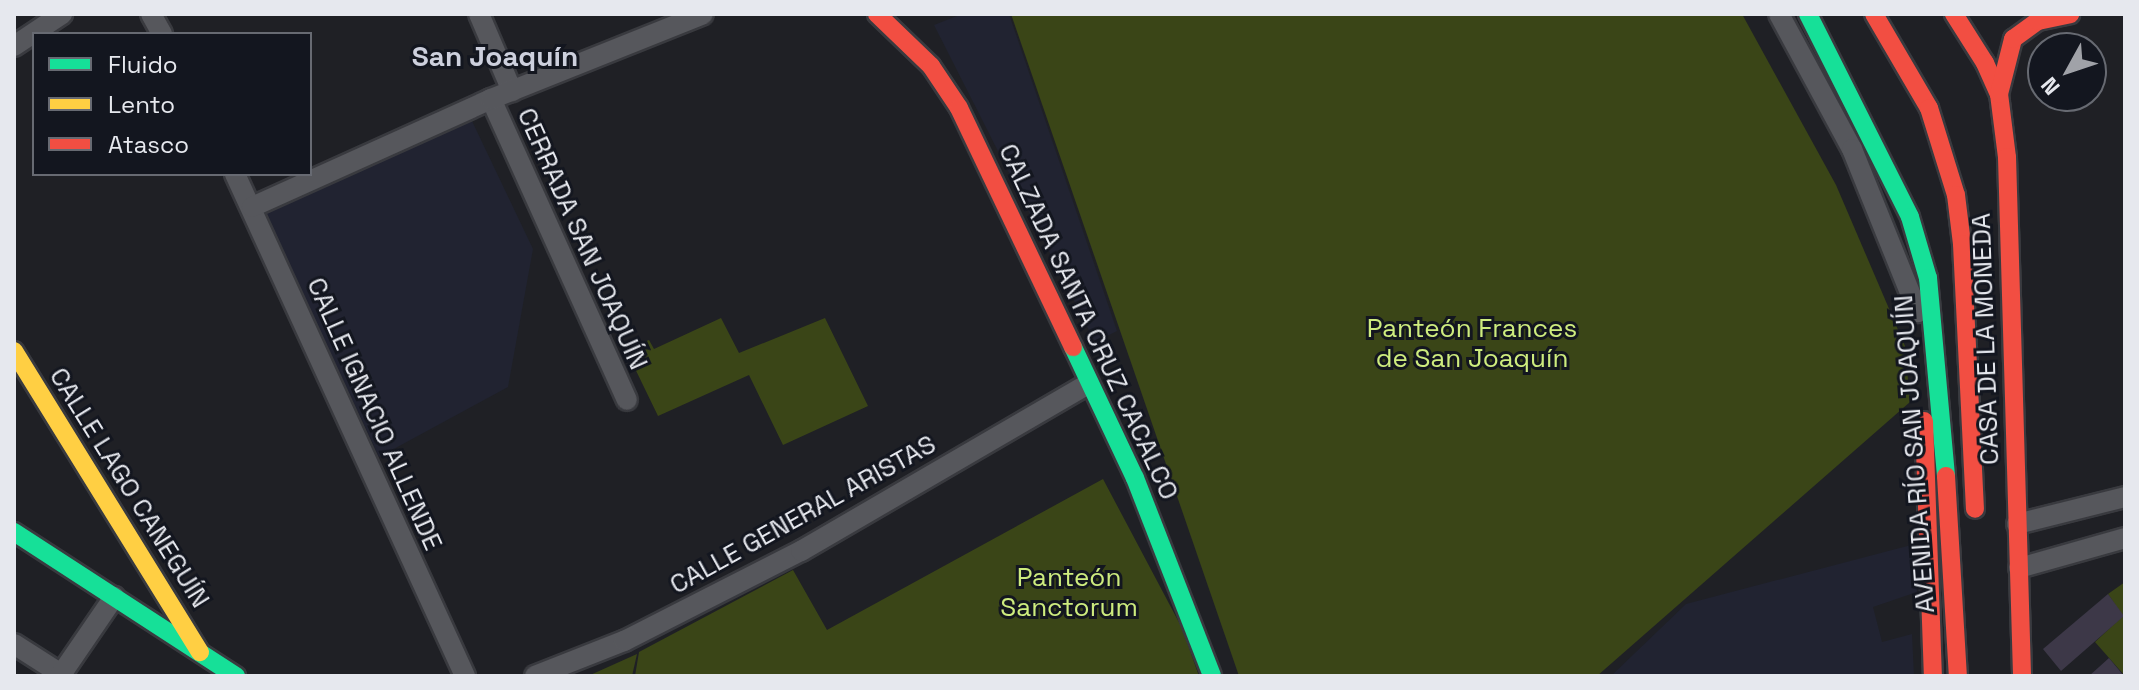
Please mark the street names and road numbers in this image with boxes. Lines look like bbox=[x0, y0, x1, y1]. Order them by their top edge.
street label: CERRADA SAN JOAQUÍN bbox=[510, 103, 654, 375]
street label: CALZADA SANTA CRUZ CACALCO bbox=[991, 139, 1185, 505]
street label: CASA DE LA MONEDA bbox=[1966, 212, 2006, 466]
street label: CALLE IGNACIO ALLENDE bbox=[300, 273, 448, 555]
street label: AVENIDA RÍO SAN JOAQUÍN bbox=[1888, 294, 1942, 614]
street label: CALLE LAGO CANEGUÍN bbox=[42, 362, 216, 614]
street label: CALLE GENERAL ARISTAS bbox=[664, 429, 942, 601]

